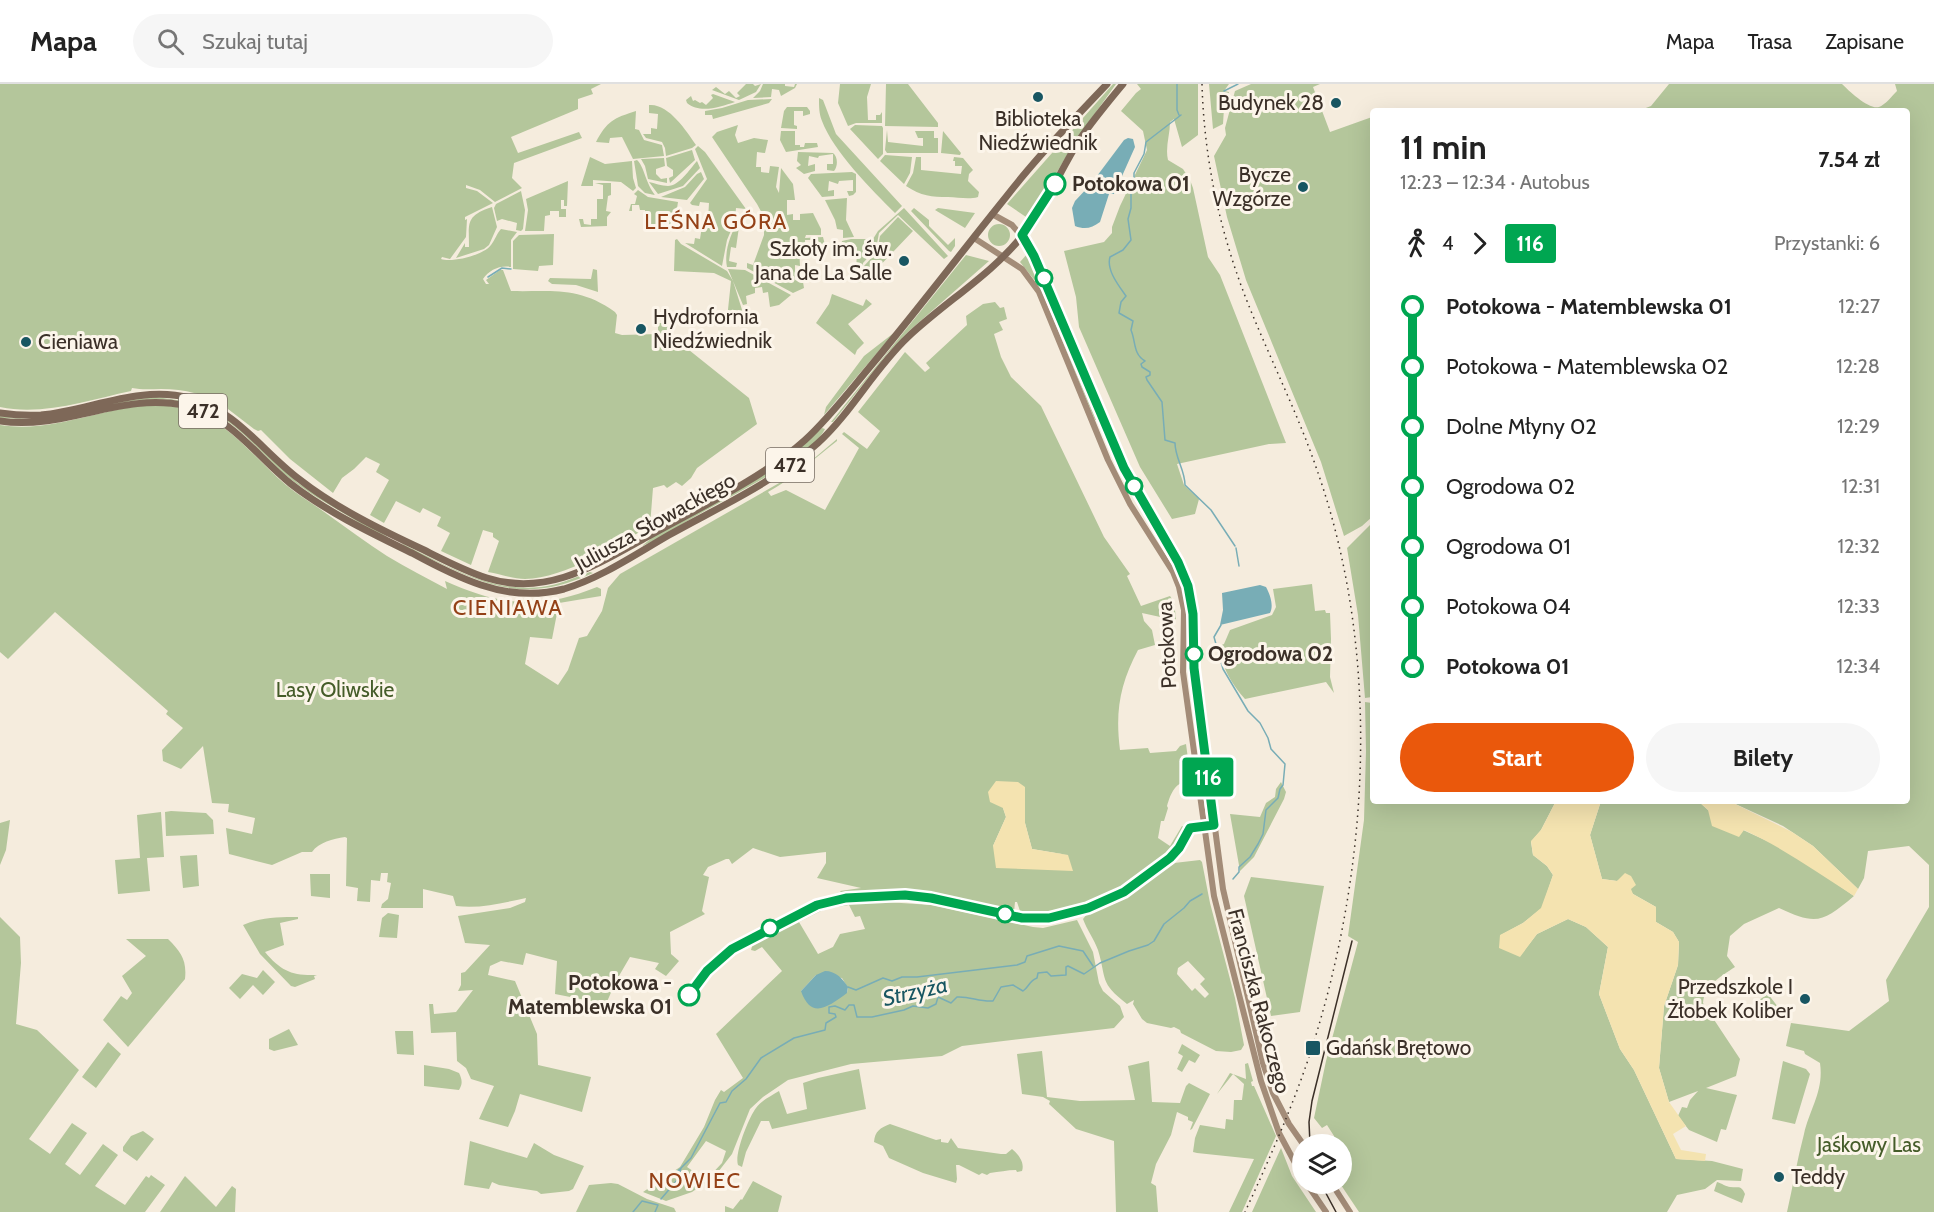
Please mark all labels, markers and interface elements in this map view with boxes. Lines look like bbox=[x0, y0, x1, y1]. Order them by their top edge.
search box bbox=[133, 14, 553, 68]
text: Mapa bbox=[30, 24, 97, 58]
icon: search bbox=[154, 25, 187, 58]
text: Szukaj tutaj bbox=[202, 28, 308, 55]
text: Mapa bbox=[1666, 29, 1714, 54]
text: Trasa bbox=[1747, 29, 1792, 54]
text: Zapisane bbox=[1825, 29, 1904, 54]
marker: Biblioteka Niedźwiednik bbox=[1031, 90, 1045, 104]
place label: Budynek 28 bbox=[1218, 90, 1324, 115]
marker: Budynek 28 bbox=[1329, 96, 1343, 110]
place label: Biblioteka Niedźwiednik bbox=[978, 106, 1098, 155]
text: 11 min bbox=[1400, 127, 1487, 167]
text: 7.54 zł bbox=[1818, 146, 1880, 173]
place label: Bycze Wzgórze bbox=[1212, 162, 1291, 211]
text: 12:23 – 12:34 · Autobus bbox=[1400, 170, 1590, 194]
place label: Potokowa 01 bbox=[1072, 171, 1190, 196]
marker: Potokowa 01 bbox=[1044, 173, 1066, 195]
marker: Bycze Wzgórze bbox=[1296, 180, 1310, 194]
district label: LEŚNA GÓRA bbox=[644, 208, 788, 235]
icon: walk bbox=[1400, 227, 1433, 260]
icon: forward bbox=[1463, 227, 1496, 260]
text: 4 bbox=[1442, 231, 1454, 255]
text: 116 bbox=[1517, 231, 1544, 256]
text: Przystanki: 6 bbox=[1774, 231, 1880, 255]
place label: Szkoły im. św. Jana de La Salle bbox=[754, 236, 892, 285]
marker: Szkoły im. św. Jana de La Salle bbox=[897, 254, 911, 268]
unlabelled marker bbox=[1035, 269, 1053, 287]
text: Potokowa - Matemblewska 01 bbox=[1446, 293, 1732, 320]
text: 12:27 bbox=[1838, 294, 1880, 318]
place label: Hydrofornia Niedźwiednik bbox=[653, 304, 773, 353]
marker: Hydrofornia Niedźwiednik bbox=[634, 322, 648, 336]
place label: Cieniawa bbox=[38, 329, 118, 354]
marker: Cieniawa bbox=[19, 335, 33, 349]
text: Potokowa - Matemblewska 02 bbox=[1446, 353, 1728, 380]
text: 12:28 bbox=[1836, 354, 1880, 378]
road number: 472 bbox=[179, 394, 227, 428]
text: Dolne Młyny 02 bbox=[1446, 413, 1597, 440]
text: 12:29 bbox=[1837, 414, 1880, 438]
road number: 472 bbox=[766, 448, 814, 482]
street label: Juliusza Słowackiego bbox=[569, 467, 740, 577]
text: Ogrodowa 02 bbox=[1446, 473, 1575, 500]
text: 12:31 bbox=[1842, 474, 1880, 498]
unlabelled marker bbox=[1125, 477, 1143, 495]
text: Ogrodowa 01 bbox=[1446, 533, 1571, 560]
text: 12:32 bbox=[1838, 534, 1880, 558]
text: Potokowa 04 bbox=[1446, 593, 1570, 620]
district label: CIENIAWA bbox=[453, 594, 563, 621]
text: 12:33 bbox=[1837, 594, 1880, 618]
street label: Potokowa bbox=[1152, 601, 1181, 689]
place label: Ogrodowa 02 bbox=[1208, 641, 1333, 666]
marker: Ogrodowa 02 bbox=[1185, 645, 1203, 663]
text: Potokowa 01 bbox=[1446, 653, 1569, 680]
text: 12:34 bbox=[1836, 654, 1880, 678]
park label: Lasy Oliwskie bbox=[276, 677, 395, 702]
button: Start bbox=[1400, 723, 1634, 792]
button: Bilety bbox=[1646, 723, 1880, 792]
line badge: 116 bbox=[1174, 758, 1242, 796]
text: 116 bbox=[1194, 765, 1222, 790]
unlabelled marker bbox=[996, 905, 1014, 923]
street label: Franciszka Rakoczego bbox=[1223, 906, 1296, 1096]
unlabelled marker bbox=[761, 919, 779, 937]
place label: Potokowa - Matemblewska 01 bbox=[508, 970, 672, 1019]
water label: Strzyża bbox=[880, 971, 950, 1012]
place label: Przedszkole I Żłobek Koliber bbox=[1667, 974, 1793, 1023]
marker: Potokowa - Matemblewska 01 bbox=[678, 984, 700, 1006]
marker: Przedszkole I Żłobek Koliber bbox=[1798, 992, 1812, 1006]
place label: Gdańsk Brętowo bbox=[1326, 1035, 1471, 1060]
marker: Gdańsk Brętowo bbox=[1304, 1039, 1322, 1057]
park label: Jaśkowy Las bbox=[1816, 1132, 1921, 1157]
map controls bbox=[1292, 1134, 1352, 1194]
button: layers bbox=[1292, 1134, 1352, 1194]
place label: Teddy bbox=[1791, 1164, 1846, 1189]
district label: NOWIEC bbox=[648, 1167, 742, 1194]
marker: Teddy bbox=[1772, 1170, 1786, 1184]

